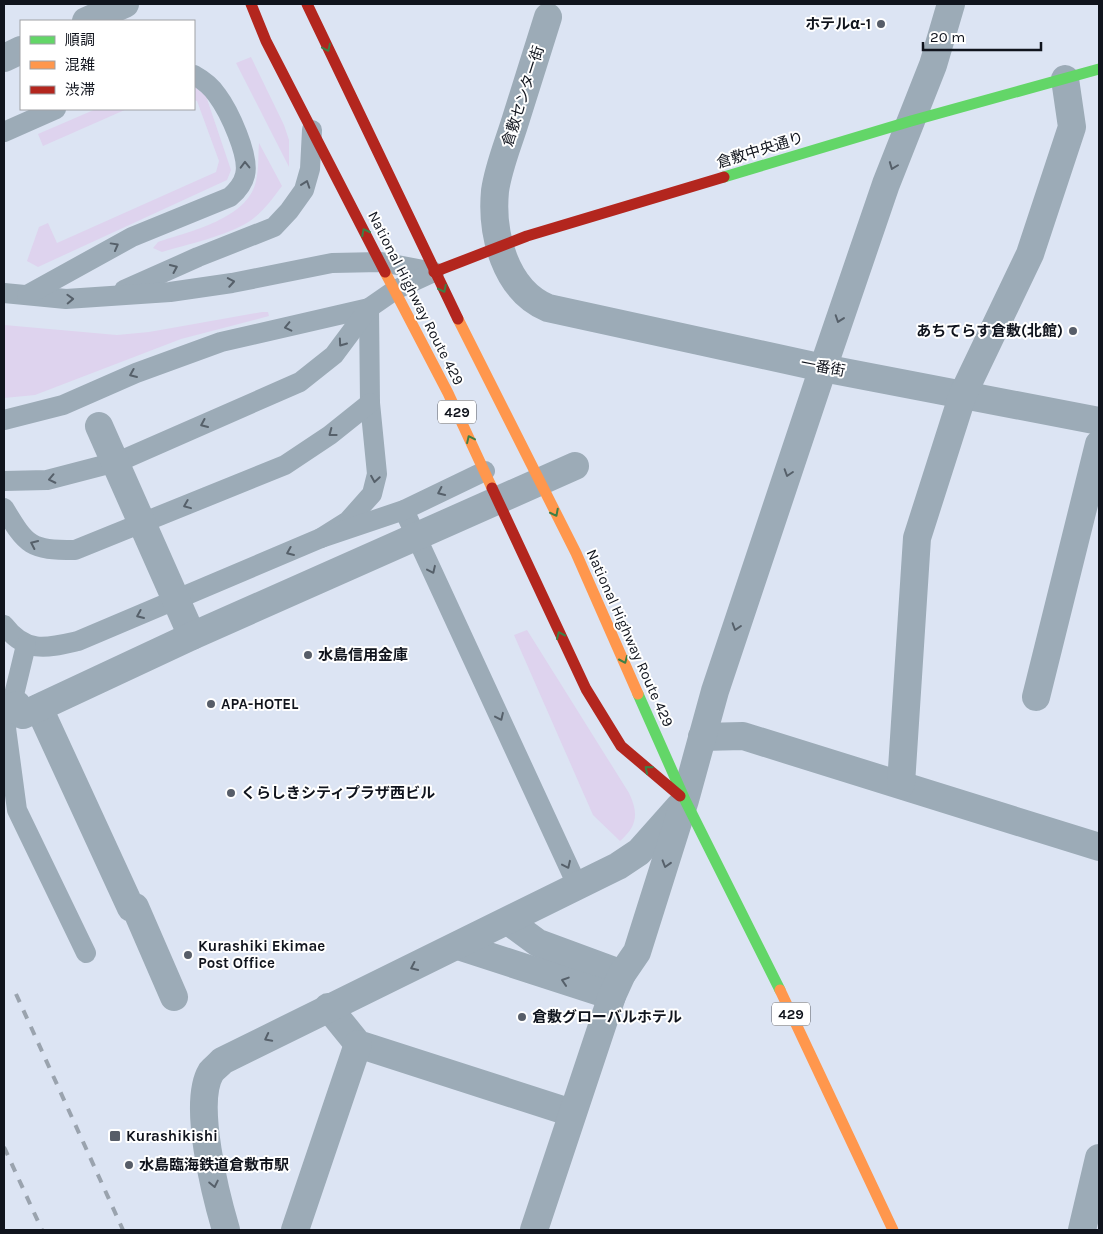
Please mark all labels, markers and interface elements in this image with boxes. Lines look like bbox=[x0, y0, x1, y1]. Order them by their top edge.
place label: ホテルα-1 bbox=[805, 15, 871, 33]
marker: ホテルα-1 bbox=[875, 18, 887, 30]
legend bbox=[20, 20, 195, 110]
scale bar bbox=[923, 20, 1040, 52]
text: 20 m bbox=[930, 28, 965, 46]
text: 順調 bbox=[65, 31, 95, 49]
one-way arrow bbox=[321, 43, 332, 52]
street label: 倉敷センター街 bbox=[498, 43, 548, 149]
text: 混雑 bbox=[65, 56, 95, 74]
text: 渋滞 bbox=[65, 81, 95, 99]
street label: 倉敷中央通り bbox=[714, 128, 806, 172]
one-way arrow bbox=[240, 161, 251, 169]
one-way arrow bbox=[889, 161, 900, 170]
one-way arrow bbox=[300, 180, 310, 188]
street label: National Highway Route 429 bbox=[364, 208, 468, 388]
one-way arrow bbox=[361, 228, 371, 237]
one-way arrow bbox=[110, 242, 119, 252]
one-way arrow bbox=[169, 263, 178, 274]
one-way arrow bbox=[227, 278, 236, 288]
one-way arrow bbox=[436, 284, 447, 293]
one-way arrow bbox=[66, 293, 74, 304]
one-way arrow bbox=[835, 315, 845, 323]
one-way arrow bbox=[283, 321, 292, 332]
place label: あちてらす倉敷(北館) bbox=[916, 322, 1063, 340]
marker: あちてらす倉敷(北館) bbox=[1067, 325, 1079, 337]
one-way arrow bbox=[339, 337, 348, 347]
street label: 一番街 bbox=[799, 354, 847, 380]
one-way arrow bbox=[129, 368, 138, 379]
road number: 429 bbox=[438, 401, 476, 424]
one-way arrow bbox=[200, 418, 209, 429]
one-way arrow bbox=[329, 428, 338, 436]
one-way arrow bbox=[465, 435, 476, 444]
one-way arrow bbox=[783, 469, 793, 477]
one-way arrow bbox=[47, 473, 56, 483]
one-way arrow bbox=[370, 474, 380, 483]
one-way arrow bbox=[437, 486, 446, 497]
one-way arrow bbox=[183, 499, 191, 509]
one-way arrow bbox=[549, 507, 559, 516]
one-way arrow bbox=[30, 540, 39, 550]
one-way arrow bbox=[286, 545, 295, 556]
street label: National Highway Route 429 bbox=[583, 546, 677, 730]
one-way arrow bbox=[425, 565, 436, 574]
one-way arrow bbox=[136, 609, 145, 619]
one-way arrow bbox=[732, 623, 742, 631]
one-way arrow bbox=[555, 631, 566, 640]
place label: 水島信用金庫 bbox=[318, 646, 408, 664]
marker: 水島信用金庫 bbox=[302, 649, 314, 661]
one-way arrow bbox=[617, 655, 628, 664]
place label: APA-HOTEL bbox=[221, 695, 299, 713]
marker: APA-HOTEL bbox=[205, 698, 217, 710]
one-way arrow bbox=[493, 712, 504, 721]
one-way arrow bbox=[644, 766, 653, 775]
place label: くらしきシティプラザ西ビル bbox=[241, 784, 435, 802]
marker: くらしきシティプラザ西ビル bbox=[225, 787, 237, 799]
one-way arrow bbox=[661, 859, 671, 867]
one-way arrow bbox=[561, 860, 572, 869]
place label: Kurashiki Ekimae Post Office bbox=[198, 937, 325, 972]
marker: Kurashiki Ekimae Post Office bbox=[182, 949, 194, 961]
one-way arrow bbox=[410, 961, 419, 971]
one-way arrow bbox=[562, 976, 570, 986]
road number: 429 bbox=[772, 1002, 810, 1026]
place label: 倉敷グローバルホテル bbox=[532, 1008, 682, 1026]
marker: 倉敷グローバルホテル bbox=[516, 1011, 528, 1023]
one-way arrow bbox=[264, 1032, 273, 1042]
place label: Kurashikishi bbox=[126, 1127, 218, 1145]
marker: Kurashikishi bbox=[108, 1129, 122, 1143]
place label: 水島臨海鉄道倉敷市駅 bbox=[139, 1156, 289, 1174]
marker: 水島臨海鉄道倉敷市駅 bbox=[123, 1159, 135, 1171]
one-way arrow bbox=[208, 1180, 218, 1189]

